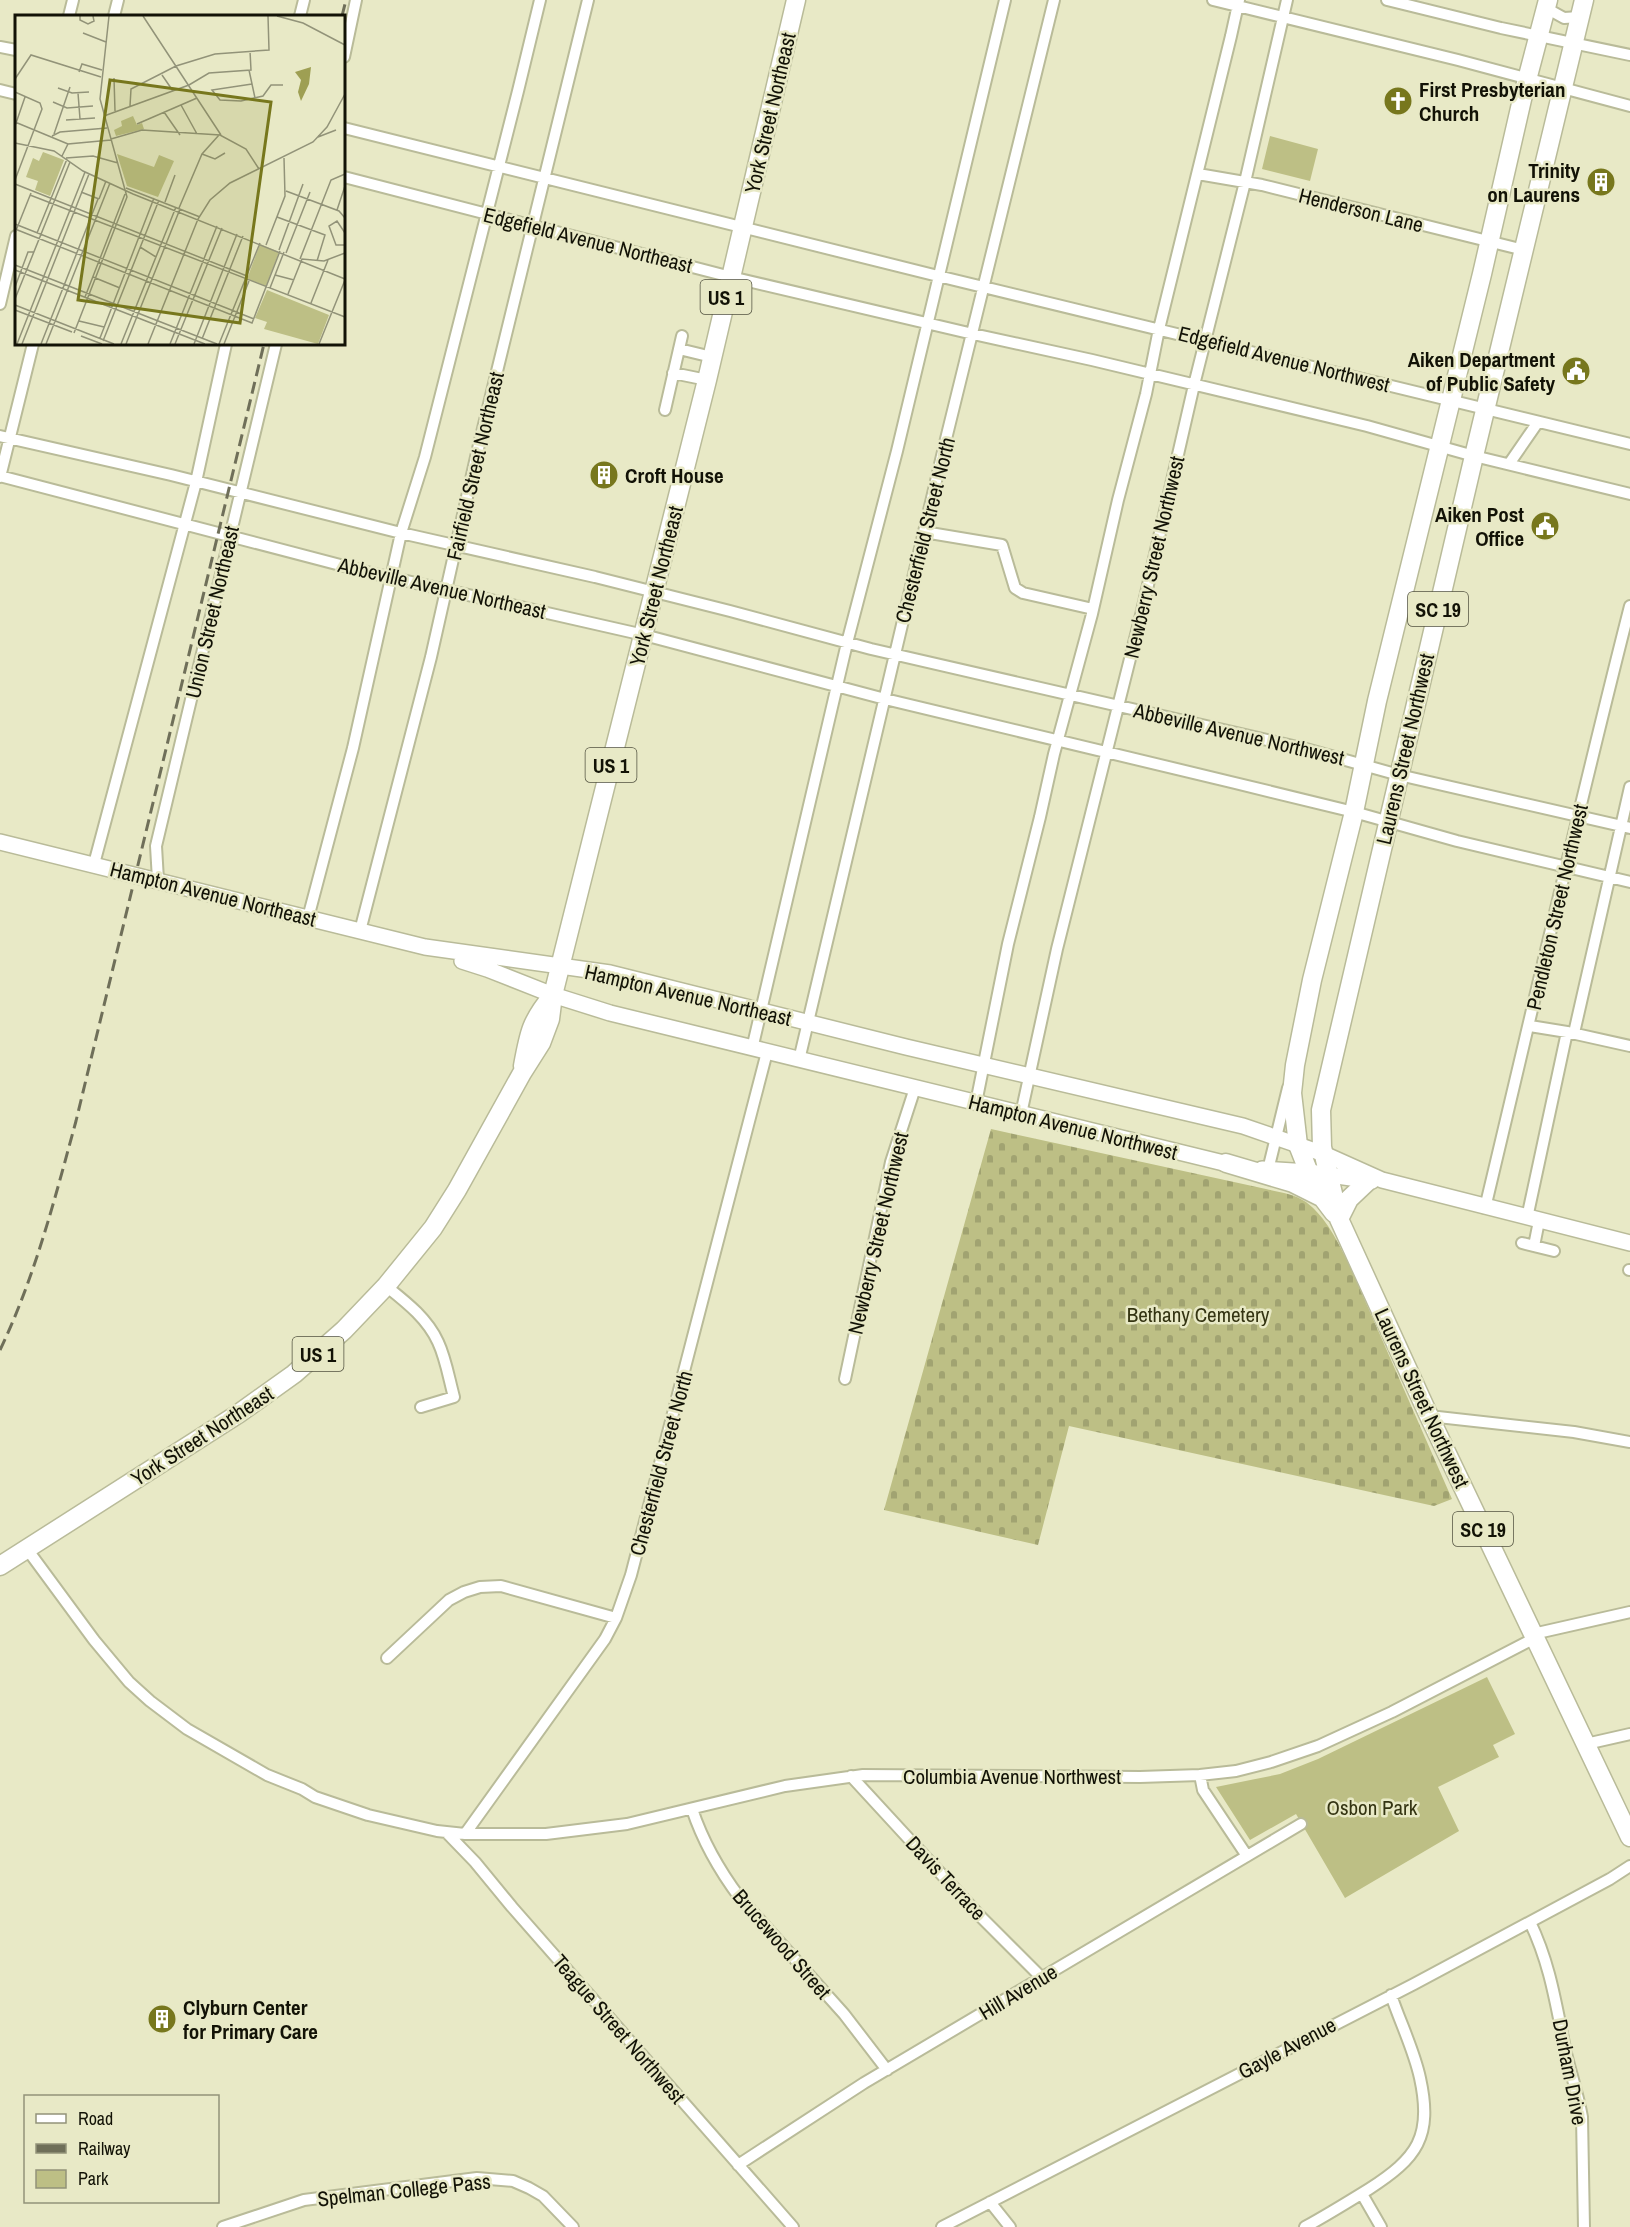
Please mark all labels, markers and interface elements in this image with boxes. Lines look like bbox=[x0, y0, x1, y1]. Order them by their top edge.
inset map bbox=[15, 15, 345, 345]
street label: York Street Northeast bbox=[737, 30, 803, 196]
place label: First Presbyterian Church bbox=[1419, 75, 1565, 128]
church icon: First Presbyterian Church bbox=[1382, 85, 1414, 117]
place label: Trinity on Laurens bbox=[1487, 156, 1580, 209]
building icon: Trinity on Laurens bbox=[1585, 166, 1617, 198]
street label: Henderson Lane bbox=[1296, 181, 1426, 239]
street label: Edgefield Avenue Northeast bbox=[481, 200, 696, 280]
road number: US 1 bbox=[700, 280, 752, 314]
street label: Edgefield Avenue Northwest bbox=[1175, 319, 1393, 399]
place label: Aiken Department of Public Safety bbox=[1408, 345, 1555, 398]
public building icon: Aiken Department of Public Safety bbox=[1560, 355, 1592, 387]
street label: Fairfield Street Northeast bbox=[439, 369, 511, 563]
street label: Chesterfield Street North bbox=[888, 434, 962, 626]
street label: Newberry Street Northwest bbox=[1117, 453, 1191, 661]
building icon: Croft House bbox=[588, 459, 620, 491]
place label: Croft House bbox=[625, 461, 724, 490]
place label: Aiken Post Office bbox=[1435, 500, 1524, 553]
street label: York Street Northeast bbox=[622, 503, 690, 669]
public building icon: Aiken Post Office bbox=[1529, 510, 1561, 542]
street label: Union Street Northeast bbox=[178, 523, 246, 701]
street label: Abbeville Avenue Northeast bbox=[334, 550, 549, 626]
road number: SC 19 bbox=[1408, 592, 1468, 626]
street label: Laurens Street Northwest bbox=[1369, 650, 1441, 847]
street label: Abbeville Avenue Northwest bbox=[1130, 695, 1347, 772]
road number: US 1 bbox=[586, 748, 636, 782]
street label: Pendleton Street Northwest bbox=[1519, 801, 1595, 1013]
street label: Hampton Avenue Northeast bbox=[107, 854, 319, 934]
street label: Hampton Avenue Northeast bbox=[582, 957, 794, 1033]
street label: Hampton Avenue Northwest bbox=[966, 1087, 1181, 1167]
street label: Newberry Street Northwest bbox=[841, 1129, 915, 1337]
park label: Bethany Cemetery bbox=[1127, 1300, 1270, 1329]
street label: Laurens Street Northwest bbox=[1368, 1303, 1476, 1493]
road number: US 1 bbox=[292, 1337, 344, 1371]
street label: Chesterfield Street North bbox=[622, 1367, 700, 1559]
street label: York Street Northeast bbox=[125, 1379, 279, 1493]
road number: SC 19 bbox=[1453, 1512, 1513, 1546]
street label: Columbia Avenue Northwest bbox=[903, 1762, 1121, 1791]
park label: Osbon Park bbox=[1327, 1793, 1418, 1822]
street label: Davis Terrace bbox=[899, 1829, 993, 1927]
street label: Brucewood Street bbox=[726, 1883, 838, 2005]
street label: Teague Street Northwest bbox=[546, 1948, 692, 2110]
street label: Hill Avenue bbox=[973, 1957, 1063, 2027]
place label: Clyburn Center for Primary Care bbox=[183, 1993, 318, 2046]
building icon: Clyburn Center for Primary Care bbox=[146, 2003, 178, 2035]
street label: Gayle Avenue bbox=[1233, 2010, 1341, 2086]
street label: Durham Drive bbox=[1546, 2017, 1594, 2127]
legend bbox=[24, 2095, 219, 2203]
text: Road bbox=[78, 2106, 113, 2131]
text: Railway bbox=[78, 2136, 131, 2161]
text: Park bbox=[78, 2166, 109, 2191]
street label: Spelman College Pass bbox=[316, 2166, 492, 2214]

